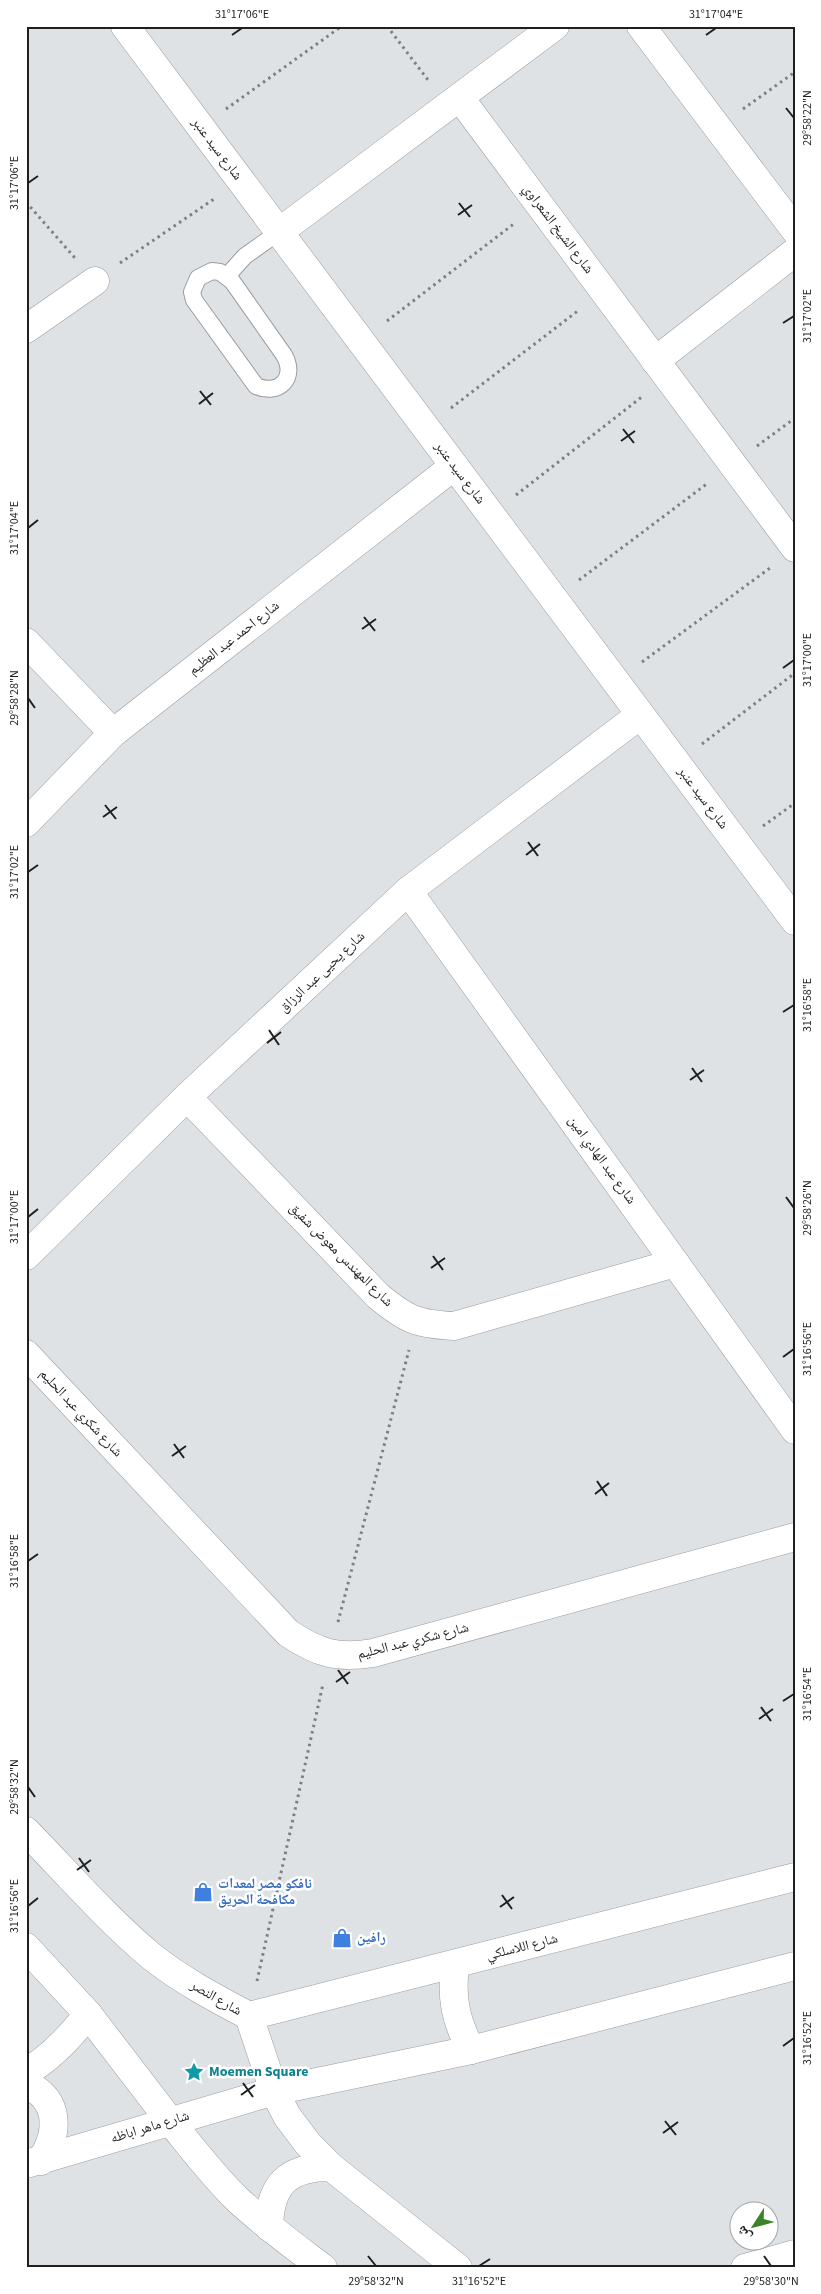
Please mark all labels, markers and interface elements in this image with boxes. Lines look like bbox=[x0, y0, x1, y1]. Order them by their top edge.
text: 31°17'06"E bbox=[215, 6, 269, 23]
text: 31°17'04"E bbox=[689, 6, 743, 23]
text: 29°58'22"N bbox=[799, 90, 816, 146]
street label: شارع سيد عنبر bbox=[186, 113, 247, 185]
text: 31°17'06"E bbox=[6, 156, 23, 210]
street label: شارع الشيخ الشعراوي bbox=[517, 180, 598, 278]
text: 31°17'02"E bbox=[799, 289, 816, 343]
street label: شارع سيد عنبر bbox=[429, 437, 490, 509]
text: 31°17'04"E bbox=[6, 501, 23, 555]
street label: شارع احمد عبد العظيم bbox=[184, 596, 284, 680]
text: 31°17'00"E bbox=[799, 633, 816, 687]
text: 29°58'28"N bbox=[6, 670, 23, 726]
street label: شارع سيد عنبر bbox=[672, 762, 733, 834]
text: 31°17'02"E bbox=[6, 845, 23, 899]
street label: شارع يحيى عبد الرزاق bbox=[274, 927, 370, 1017]
text: 31°16'58"E bbox=[799, 978, 816, 1032]
street label: شارع عبد الهادي امين bbox=[562, 1111, 641, 1209]
text: 29°58'26"N bbox=[799, 1180, 816, 1236]
text: 31°17'00"E bbox=[6, 1190, 23, 1244]
street label: شارع المهندس معوض شفيق bbox=[284, 1198, 398, 1312]
text: 31°16'56"E bbox=[799, 1322, 816, 1376]
street label: شارع شكري عبد الحليم bbox=[34, 1364, 127, 1462]
text: 31°16'58"E bbox=[6, 1534, 23, 1588]
street label: شارع شكري عبد الحليم bbox=[355, 1617, 471, 1665]
text: 31°16'54"E bbox=[799, 1667, 816, 1721]
text: 29°58'32"N bbox=[6, 1759, 23, 1815]
place label: نافكو مصر لمعدات مكافحة الحريق bbox=[218, 1874, 312, 1910]
text: 31°16'56"E bbox=[6, 1879, 23, 1933]
shop icon: نافكو مصر لمعدات مكافحة الحريق bbox=[192, 1881, 214, 1903]
shop icon: رافين bbox=[331, 1927, 353, 1949]
place label: رافين bbox=[357, 1928, 386, 1948]
street label: شارع اللاسلكي bbox=[484, 1928, 560, 1966]
street label: شارع النصر bbox=[186, 1975, 245, 2021]
text: 31°16'52"E bbox=[799, 2011, 816, 2065]
place icon: Moemen Square bbox=[183, 2061, 205, 2083]
place label: Moemen Square bbox=[209, 2062, 309, 2082]
street label: شارع ماهر اباظه bbox=[108, 2106, 192, 2148]
north arrow bbox=[728, 2202, 778, 2252]
text: ش bbox=[732, 2221, 757, 2245]
text: 29°58'32"N bbox=[348, 2273, 404, 2290]
text: 31°16'52"E bbox=[452, 2273, 506, 2290]
text: 29°58'30"N bbox=[743, 2273, 799, 2290]

